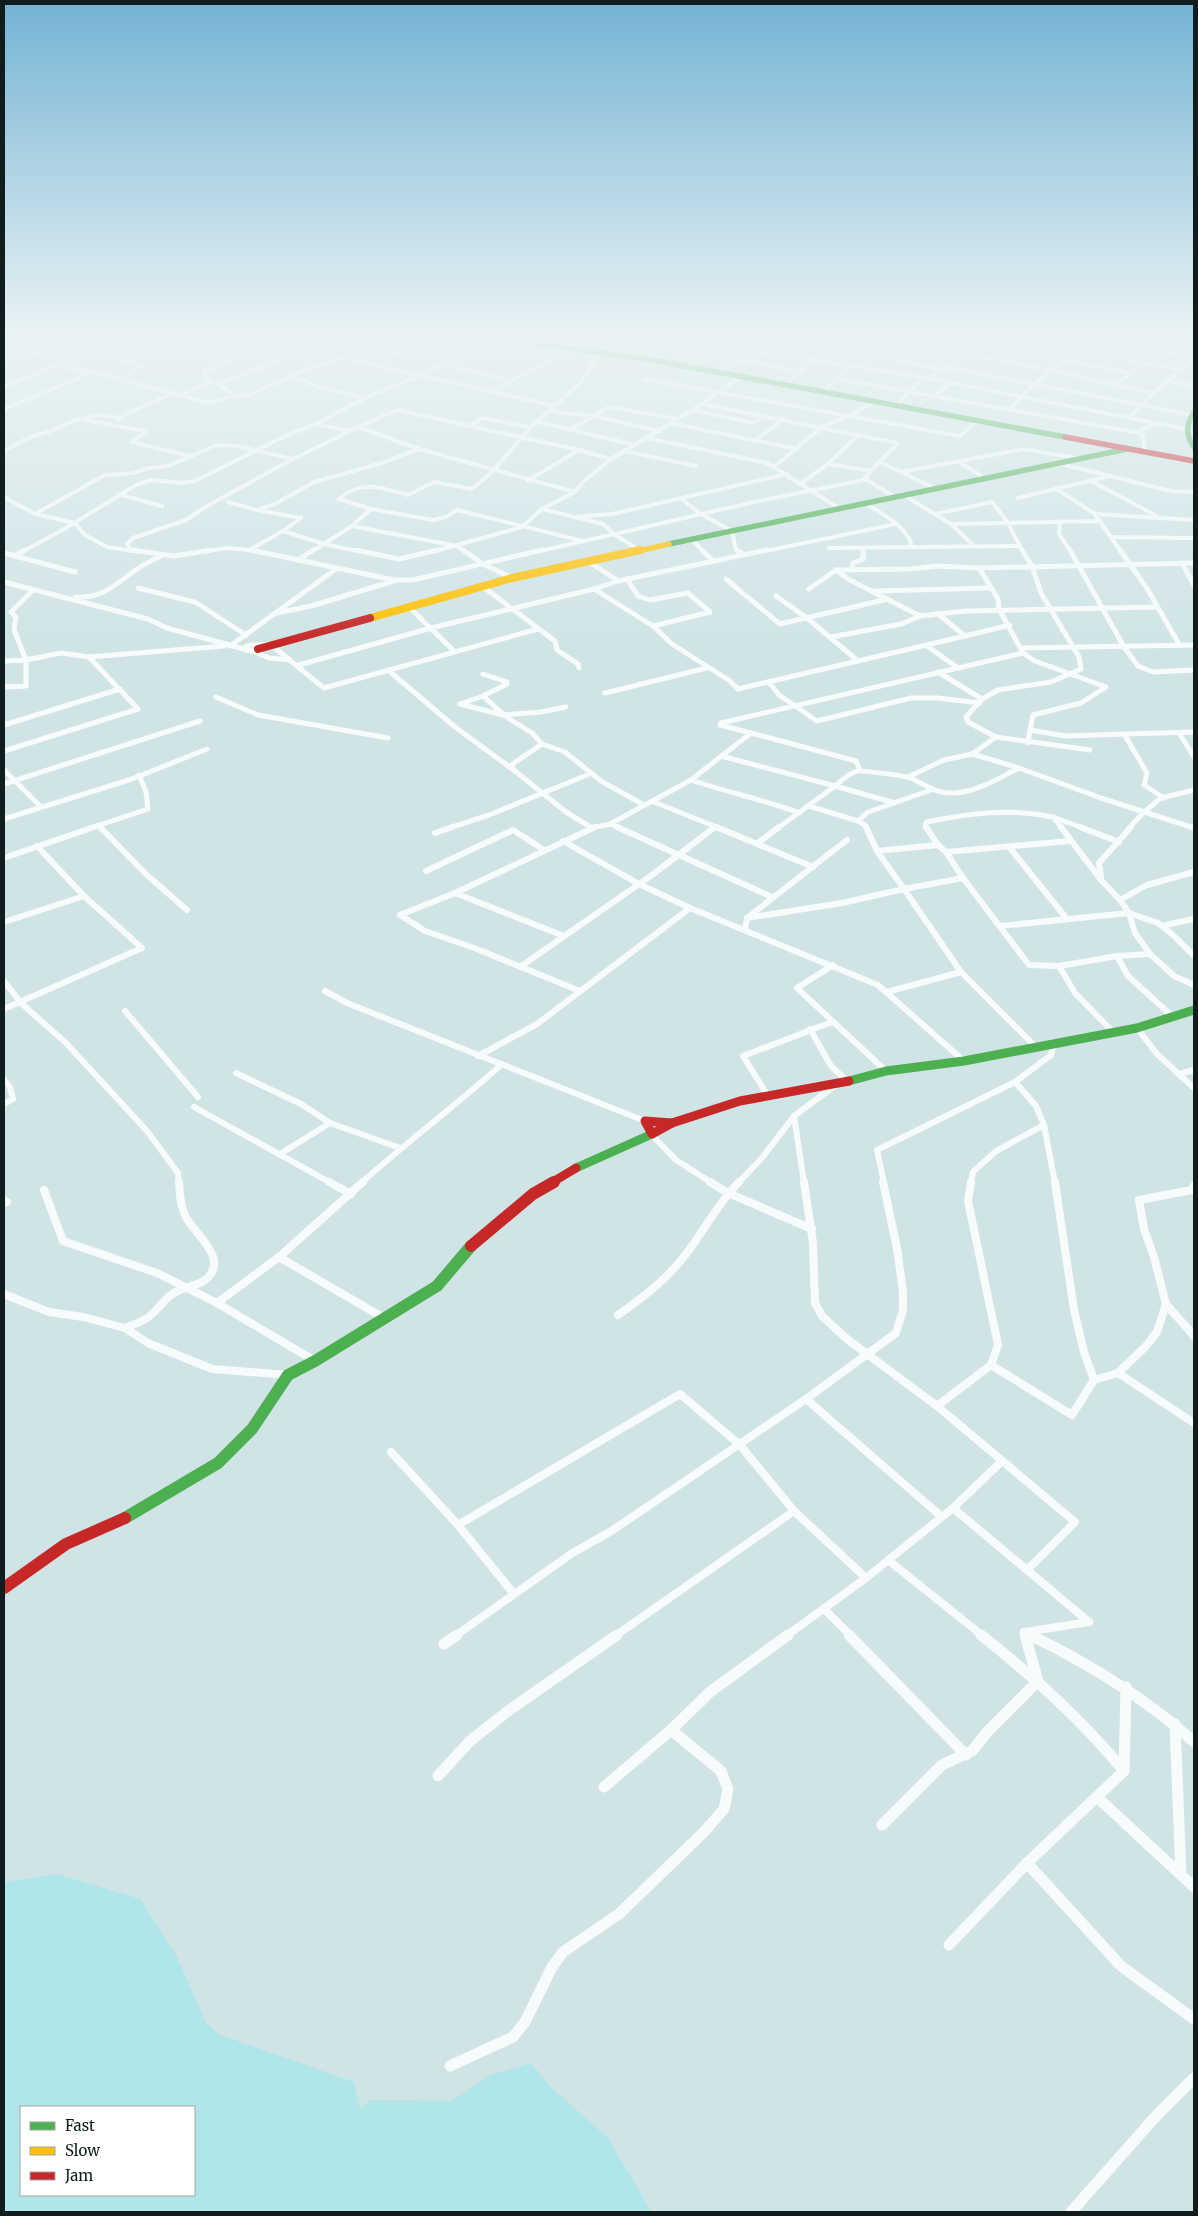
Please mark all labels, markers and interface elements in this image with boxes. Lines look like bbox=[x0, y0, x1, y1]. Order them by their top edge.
legend bbox=[20, 2106, 195, 2196]
text: Fast bbox=[65, 2116, 95, 2135]
text: Slow bbox=[65, 2141, 100, 2160]
text: Jam bbox=[64, 2166, 93, 2185]

